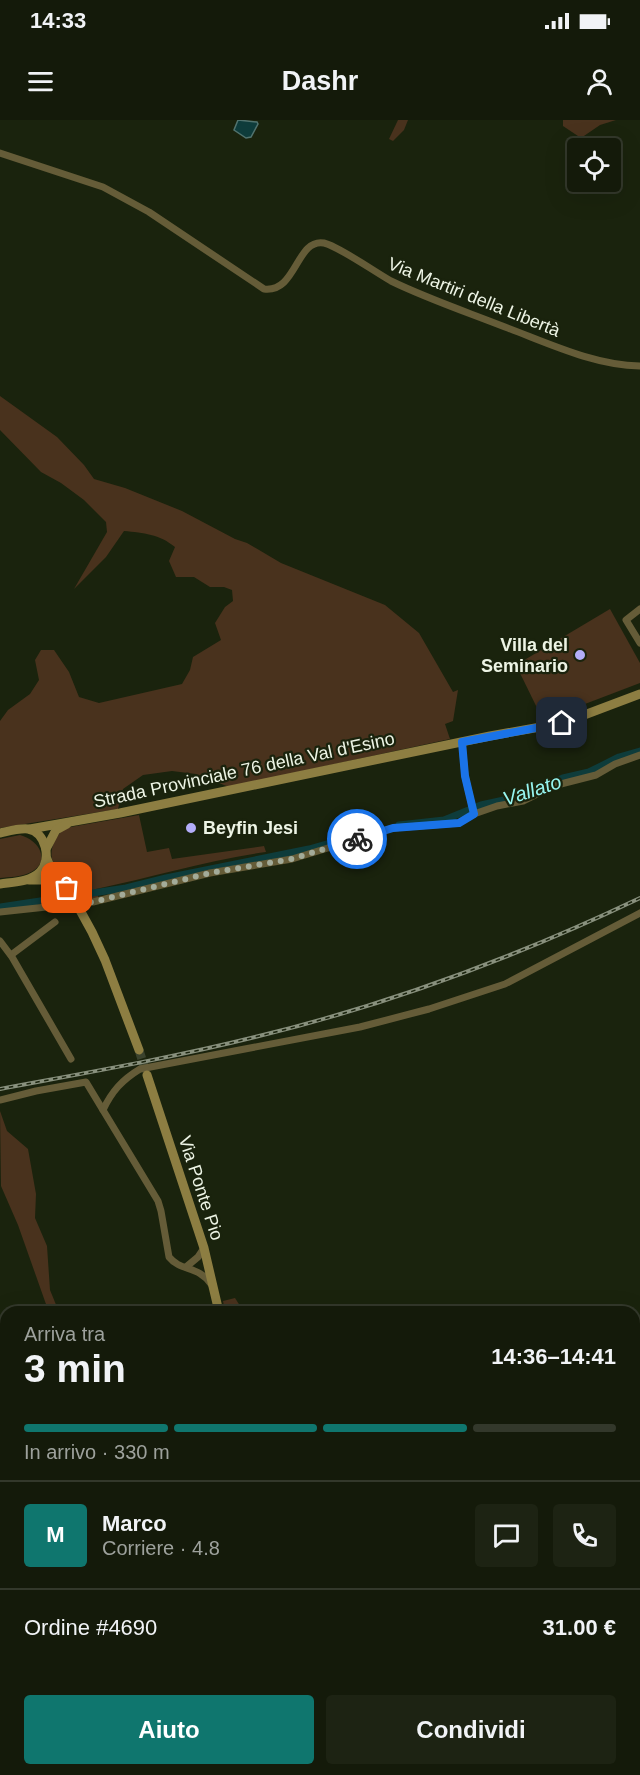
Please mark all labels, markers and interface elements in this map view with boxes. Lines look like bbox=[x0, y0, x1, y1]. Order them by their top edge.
text: 14:33 bbox=[30, 8, 86, 33]
icon: menu bbox=[24, 65, 57, 98]
icon: person bbox=[583, 65, 616, 98]
text: Dashr bbox=[282, 66, 358, 96]
map controls bbox=[567, 138, 621, 192]
button: locate bbox=[567, 138, 621, 192]
street label: Via Martiri della Libertà bbox=[385, 253, 564, 341]
place label: Villa del Seminario bbox=[481, 635, 568, 676]
marker: Villa del Seminario bbox=[573, 648, 587, 662]
pin bbox=[536, 697, 587, 748]
icon: home bbox=[545, 706, 578, 739]
street label: Strada Provinciale 76 della Val d'Esino bbox=[92, 728, 396, 812]
water label: Vallato bbox=[500, 770, 564, 810]
courier bbox=[327, 809, 387, 869]
place label: Beyfin Jesi bbox=[203, 818, 298, 838]
marker: Beyfin Jesi bbox=[184, 821, 198, 835]
icon: bike bbox=[341, 823, 374, 856]
pin bbox=[41, 862, 92, 913]
icon: bag bbox=[50, 871, 83, 904]
street label: Via Ponte Pio bbox=[175, 1133, 227, 1243]
text: Arriva tra bbox=[24, 1323, 105, 1345]
text: 14:36–14:41 bbox=[491, 1344, 616, 1369]
text: 3 min bbox=[24, 1347, 126, 1390]
text: In arrivo · 330 m bbox=[24, 1441, 170, 1463]
button: chat bbox=[475, 1504, 538, 1567]
button: phone bbox=[553, 1504, 616, 1567]
text: Marco bbox=[102, 1511, 167, 1536]
text: M bbox=[46, 1522, 65, 1547]
text: Corriere · 4.8 bbox=[102, 1537, 220, 1559]
text: Ordine #4690 bbox=[24, 1615, 157, 1640]
text: 31.00 € bbox=[543, 1615, 616, 1640]
button: Aiuto bbox=[24, 1695, 314, 1764]
button: Condividi bbox=[326, 1695, 616, 1764]

